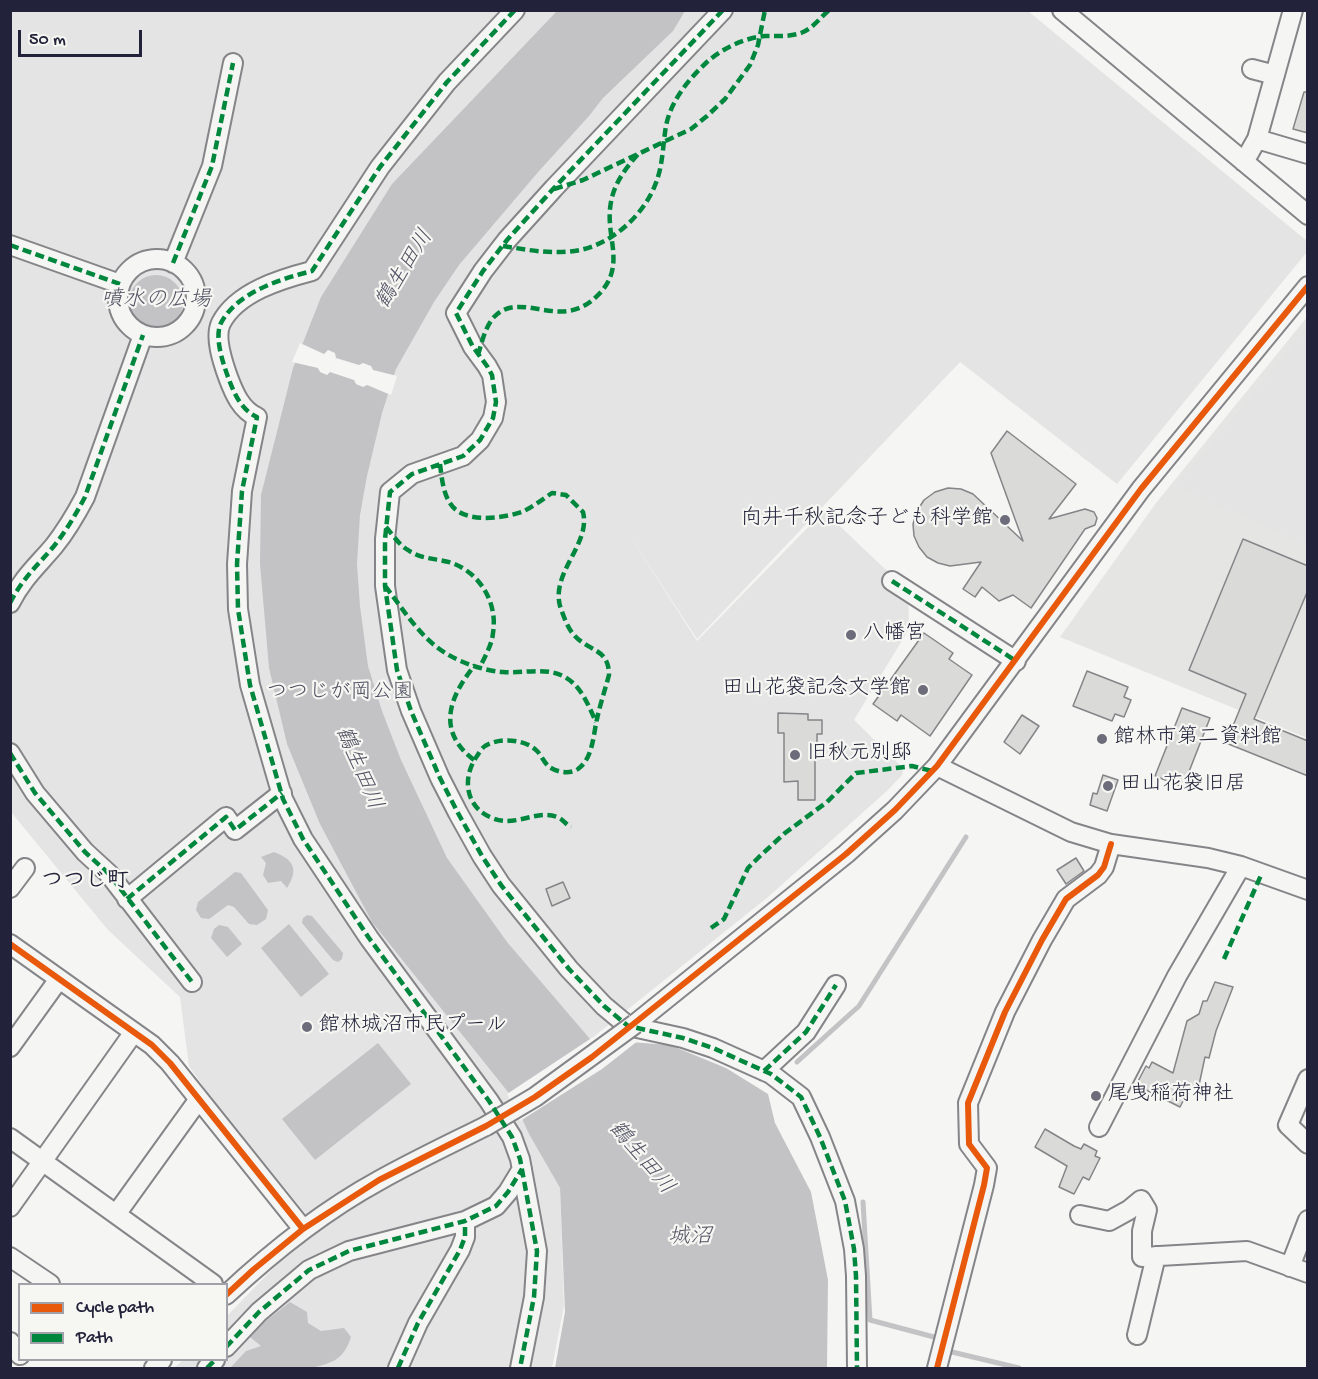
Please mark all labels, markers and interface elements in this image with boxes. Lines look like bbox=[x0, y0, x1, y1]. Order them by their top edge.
scale bar bbox=[21, 18, 146, 56]
text: 50 m bbox=[29, 30, 66, 51]
water label: 鶴生田川 bbox=[371, 226, 441, 314]
water label: 噴水の広場 bbox=[101, 289, 211, 315]
place label: 向井千秋記念子ども科学館 bbox=[741, 507, 993, 533]
marker: 向井千秋記念子ども科学館 bbox=[998, 513, 1012, 527]
place label: 八幡宮 bbox=[863, 622, 926, 648]
marker: 八幡宮 bbox=[844, 628, 858, 642]
place label: 田山花袋記念文学館 bbox=[722, 677, 911, 703]
park label: つつじが岡公園 bbox=[267, 681, 413, 707]
marker: 田山花袋記念文学館 bbox=[916, 683, 930, 697]
water label: 鶴生田川 bbox=[328, 723, 386, 815]
place label: 館林市第二資料館 bbox=[1114, 726, 1282, 752]
marker: 館林市第二資料館 bbox=[1095, 732, 1109, 746]
place label: 旧秋元別邸 bbox=[807, 742, 912, 768]
marker: 旧秋元別邸 bbox=[788, 748, 802, 762]
place label: 田山花袋旧居 bbox=[1120, 773, 1246, 799]
marker: 田山花袋旧居 bbox=[1101, 779, 1115, 793]
district label: つつじ町 bbox=[41, 870, 129, 896]
place label: 館林城沼市民プール bbox=[319, 1014, 507, 1040]
marker: 館林城沼市民プール bbox=[300, 1020, 314, 1034]
place label: 尾曳稲荷神社 bbox=[1108, 1083, 1234, 1109]
marker: 尾曳稲荷神社 bbox=[1089, 1089, 1103, 1103]
water label: 鶴生田川 bbox=[602, 1117, 678, 1201]
water label: 城沼 bbox=[668, 1226, 712, 1252]
legend bbox=[18, 1283, 228, 1361]
text: Cycle path bbox=[76, 1298, 154, 1319]
text: Path bbox=[76, 1328, 113, 1349]

